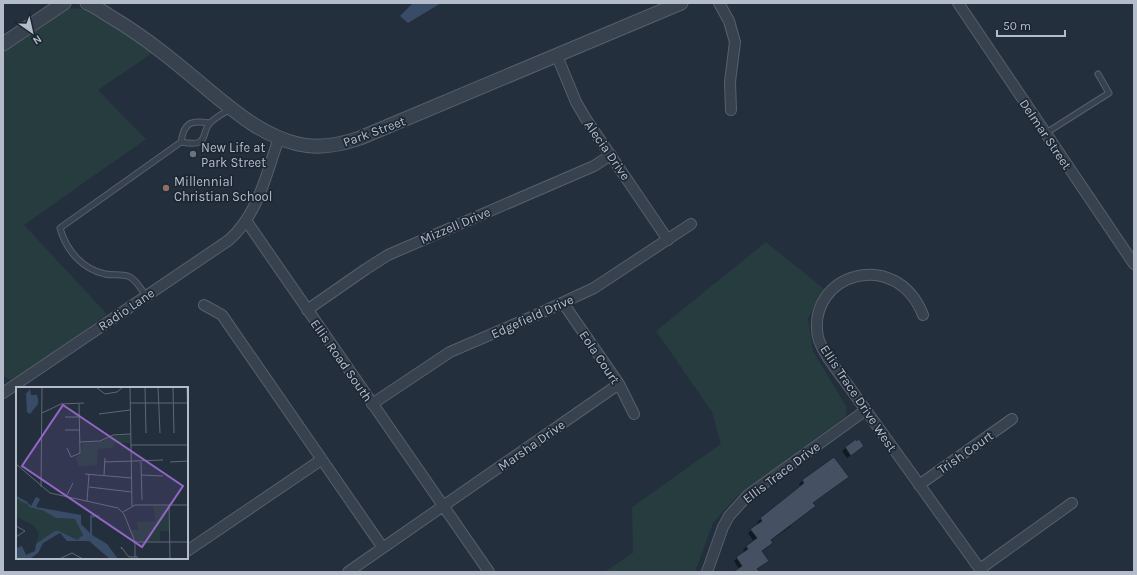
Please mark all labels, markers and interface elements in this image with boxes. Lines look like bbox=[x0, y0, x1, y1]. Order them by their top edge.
north arrow bbox=[12, 12, 52, 52]
scale bar bbox=[997, 12, 1065, 38]
text: 50 m bbox=[1003, 19, 1031, 33]
text: N bbox=[30, 32, 44, 47]
street label: Delmar Street bbox=[1017, 96, 1075, 172]
street label: Park Street bbox=[341, 113, 407, 150]
street label: Alecia Drive bbox=[582, 118, 634, 183]
place label: New Life at Park Street bbox=[201, 140, 266, 170]
marker: New Life at Park Street bbox=[188, 149, 198, 159]
place label: Millennial Christian School bbox=[174, 174, 272, 204]
marker: Millennial Christian School bbox=[161, 183, 171, 193]
street label: Mizzell Drive bbox=[418, 204, 493, 247]
street label: Radio Lane bbox=[95, 285, 158, 334]
street label: Edgefield Drive bbox=[489, 291, 576, 341]
street label: Ellis Road South bbox=[308, 316, 376, 404]
street label: Eola Court bbox=[576, 328, 623, 387]
street label: Ellis Trace Drive West bbox=[817, 342, 900, 455]
inset map bbox=[16, 387, 188, 559]
street label: Marsha Drive bbox=[495, 417, 568, 474]
street label: Trish Court bbox=[935, 428, 996, 477]
street label: Ellis Trace Drive bbox=[740, 438, 823, 506]

